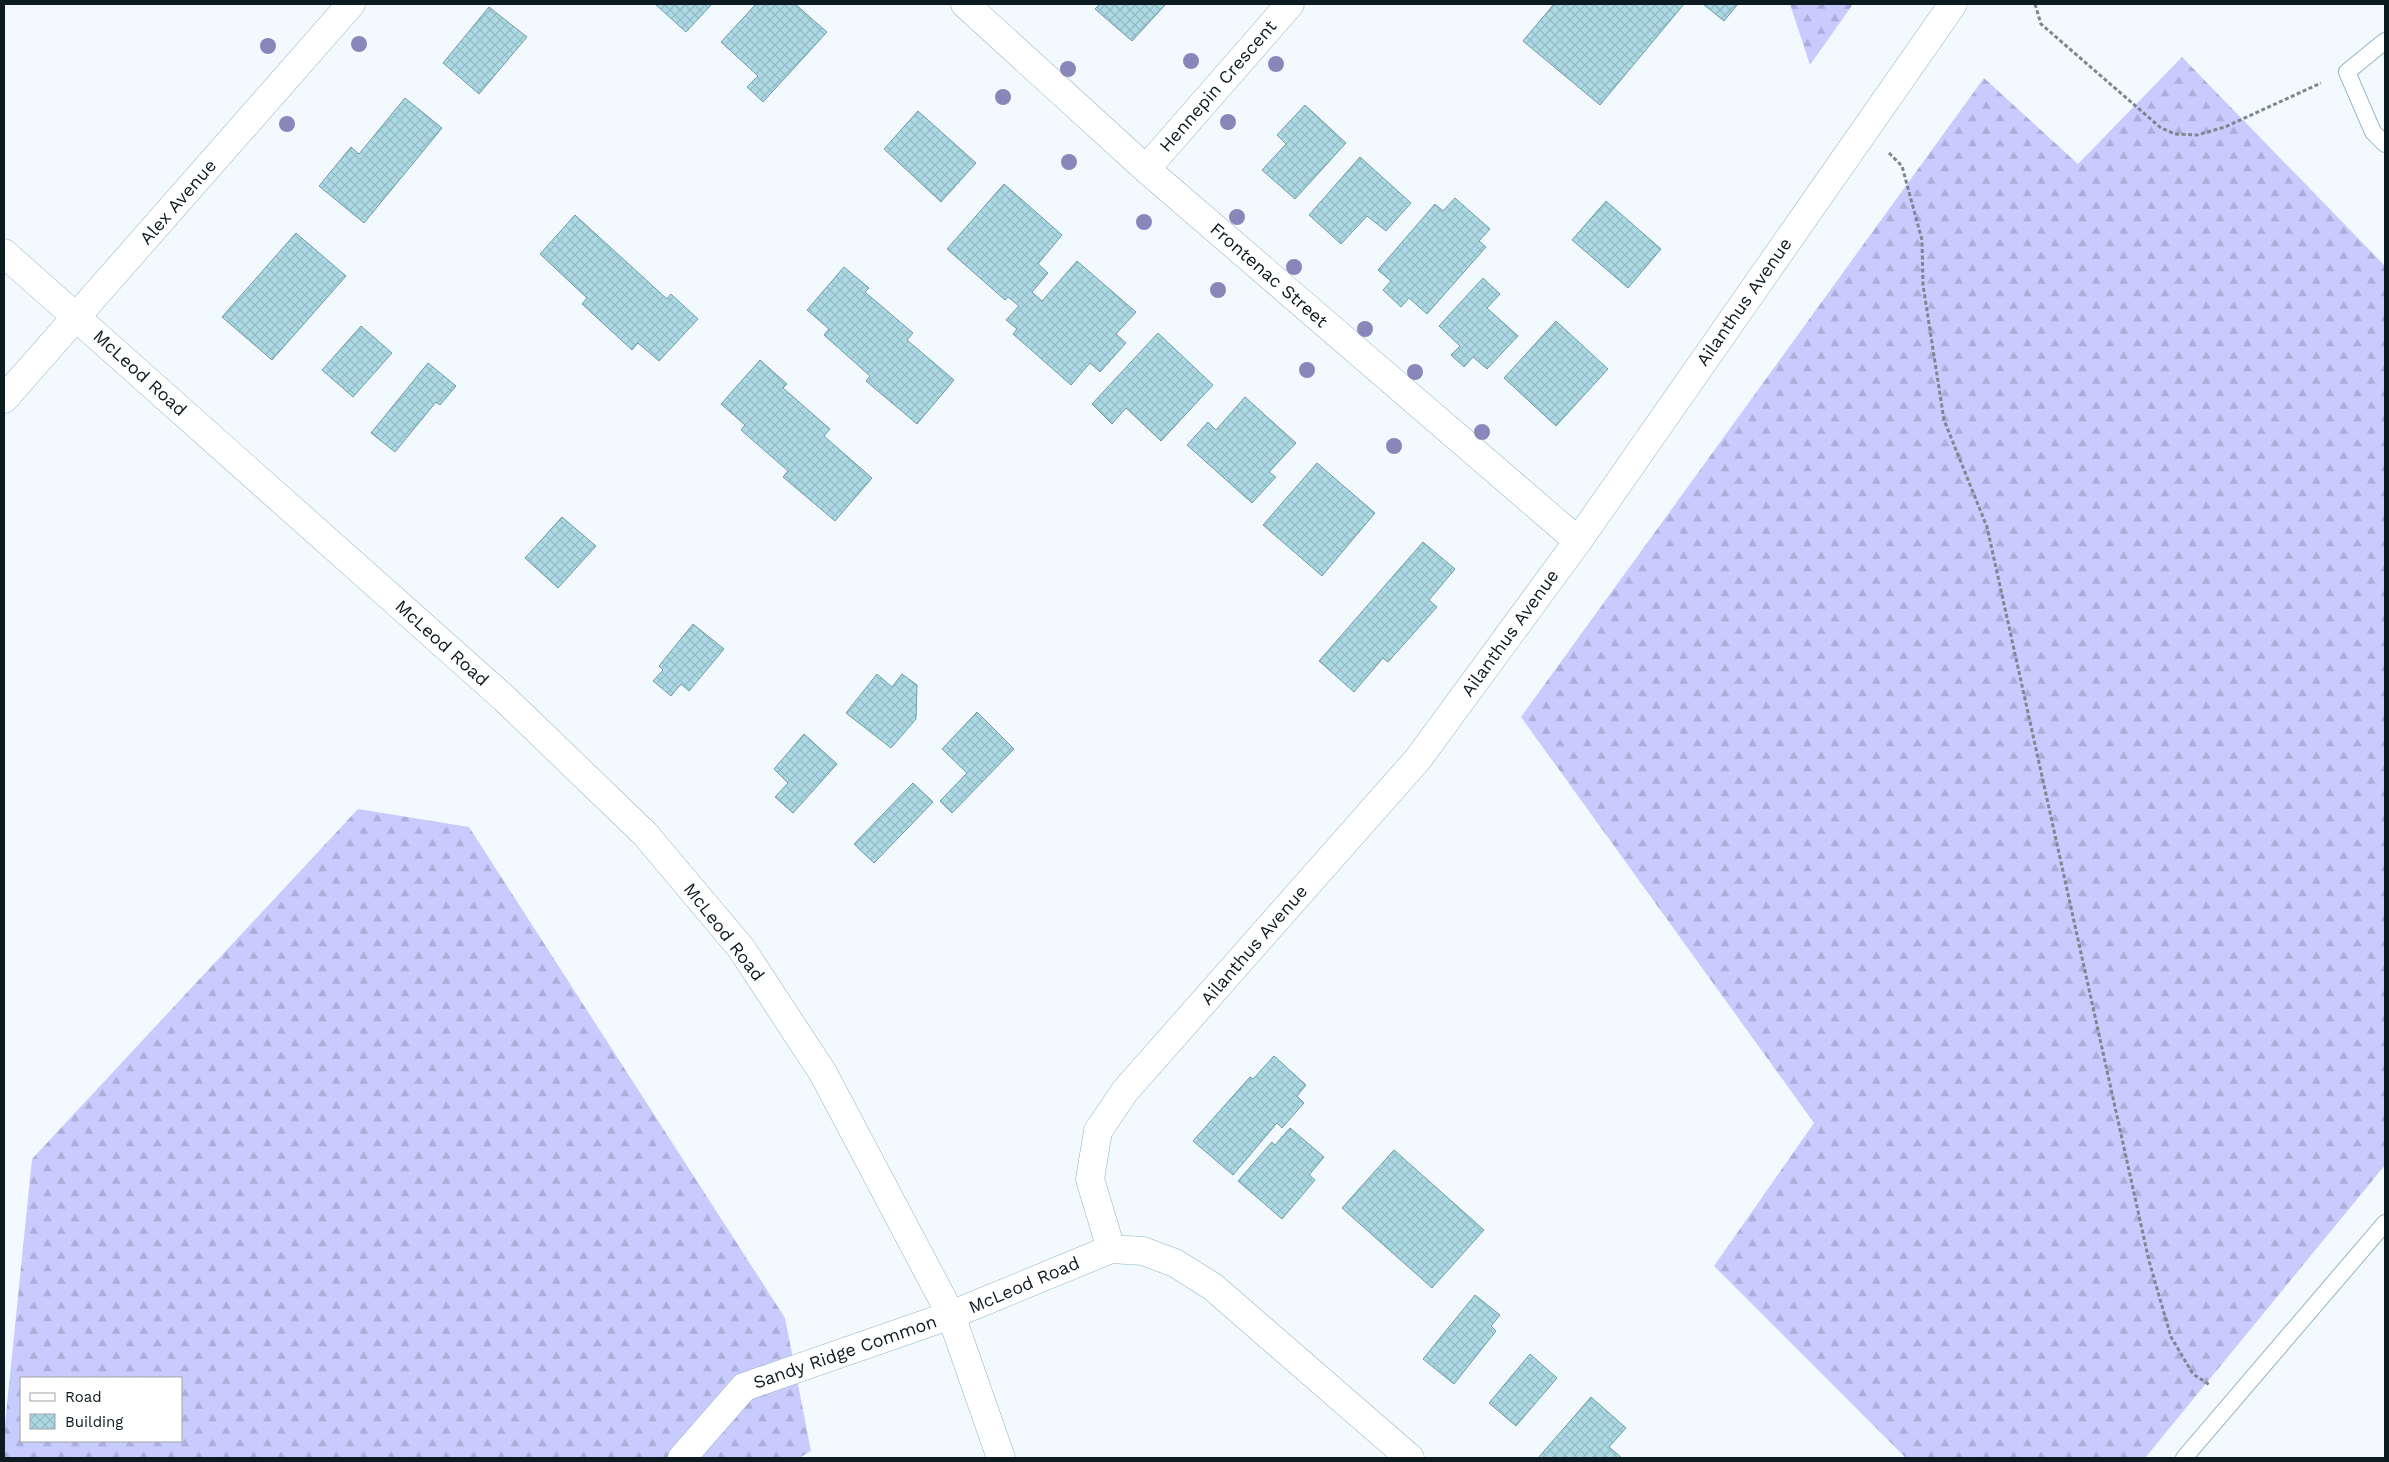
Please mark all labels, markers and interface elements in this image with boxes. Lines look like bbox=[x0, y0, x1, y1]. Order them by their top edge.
street label: Hennepin Crescent bbox=[1155, 15, 1281, 156]
street label: Alex Avenue bbox=[135, 155, 220, 248]
street label: Frontenac Street bbox=[1206, 218, 1333, 332]
street label: Ailanthus Avenue bbox=[1691, 234, 1796, 370]
street label: McLeod Road bbox=[89, 325, 191, 420]
street label: Ailanthus Avenue bbox=[1457, 565, 1563, 700]
street label: McLeod Road bbox=[391, 595, 493, 690]
street label: McLeod Road bbox=[680, 879, 769, 985]
street label: Ailanthus Avenue bbox=[1196, 881, 1311, 1009]
street label: McLeod Road bbox=[965, 1252, 1082, 1317]
street label: Sandy Ridge Common bbox=[750, 1310, 939, 1393]
legend bbox=[20, 1377, 182, 1442]
text: Road bbox=[65, 1388, 102, 1406]
text: Building bbox=[65, 1413, 123, 1431]

